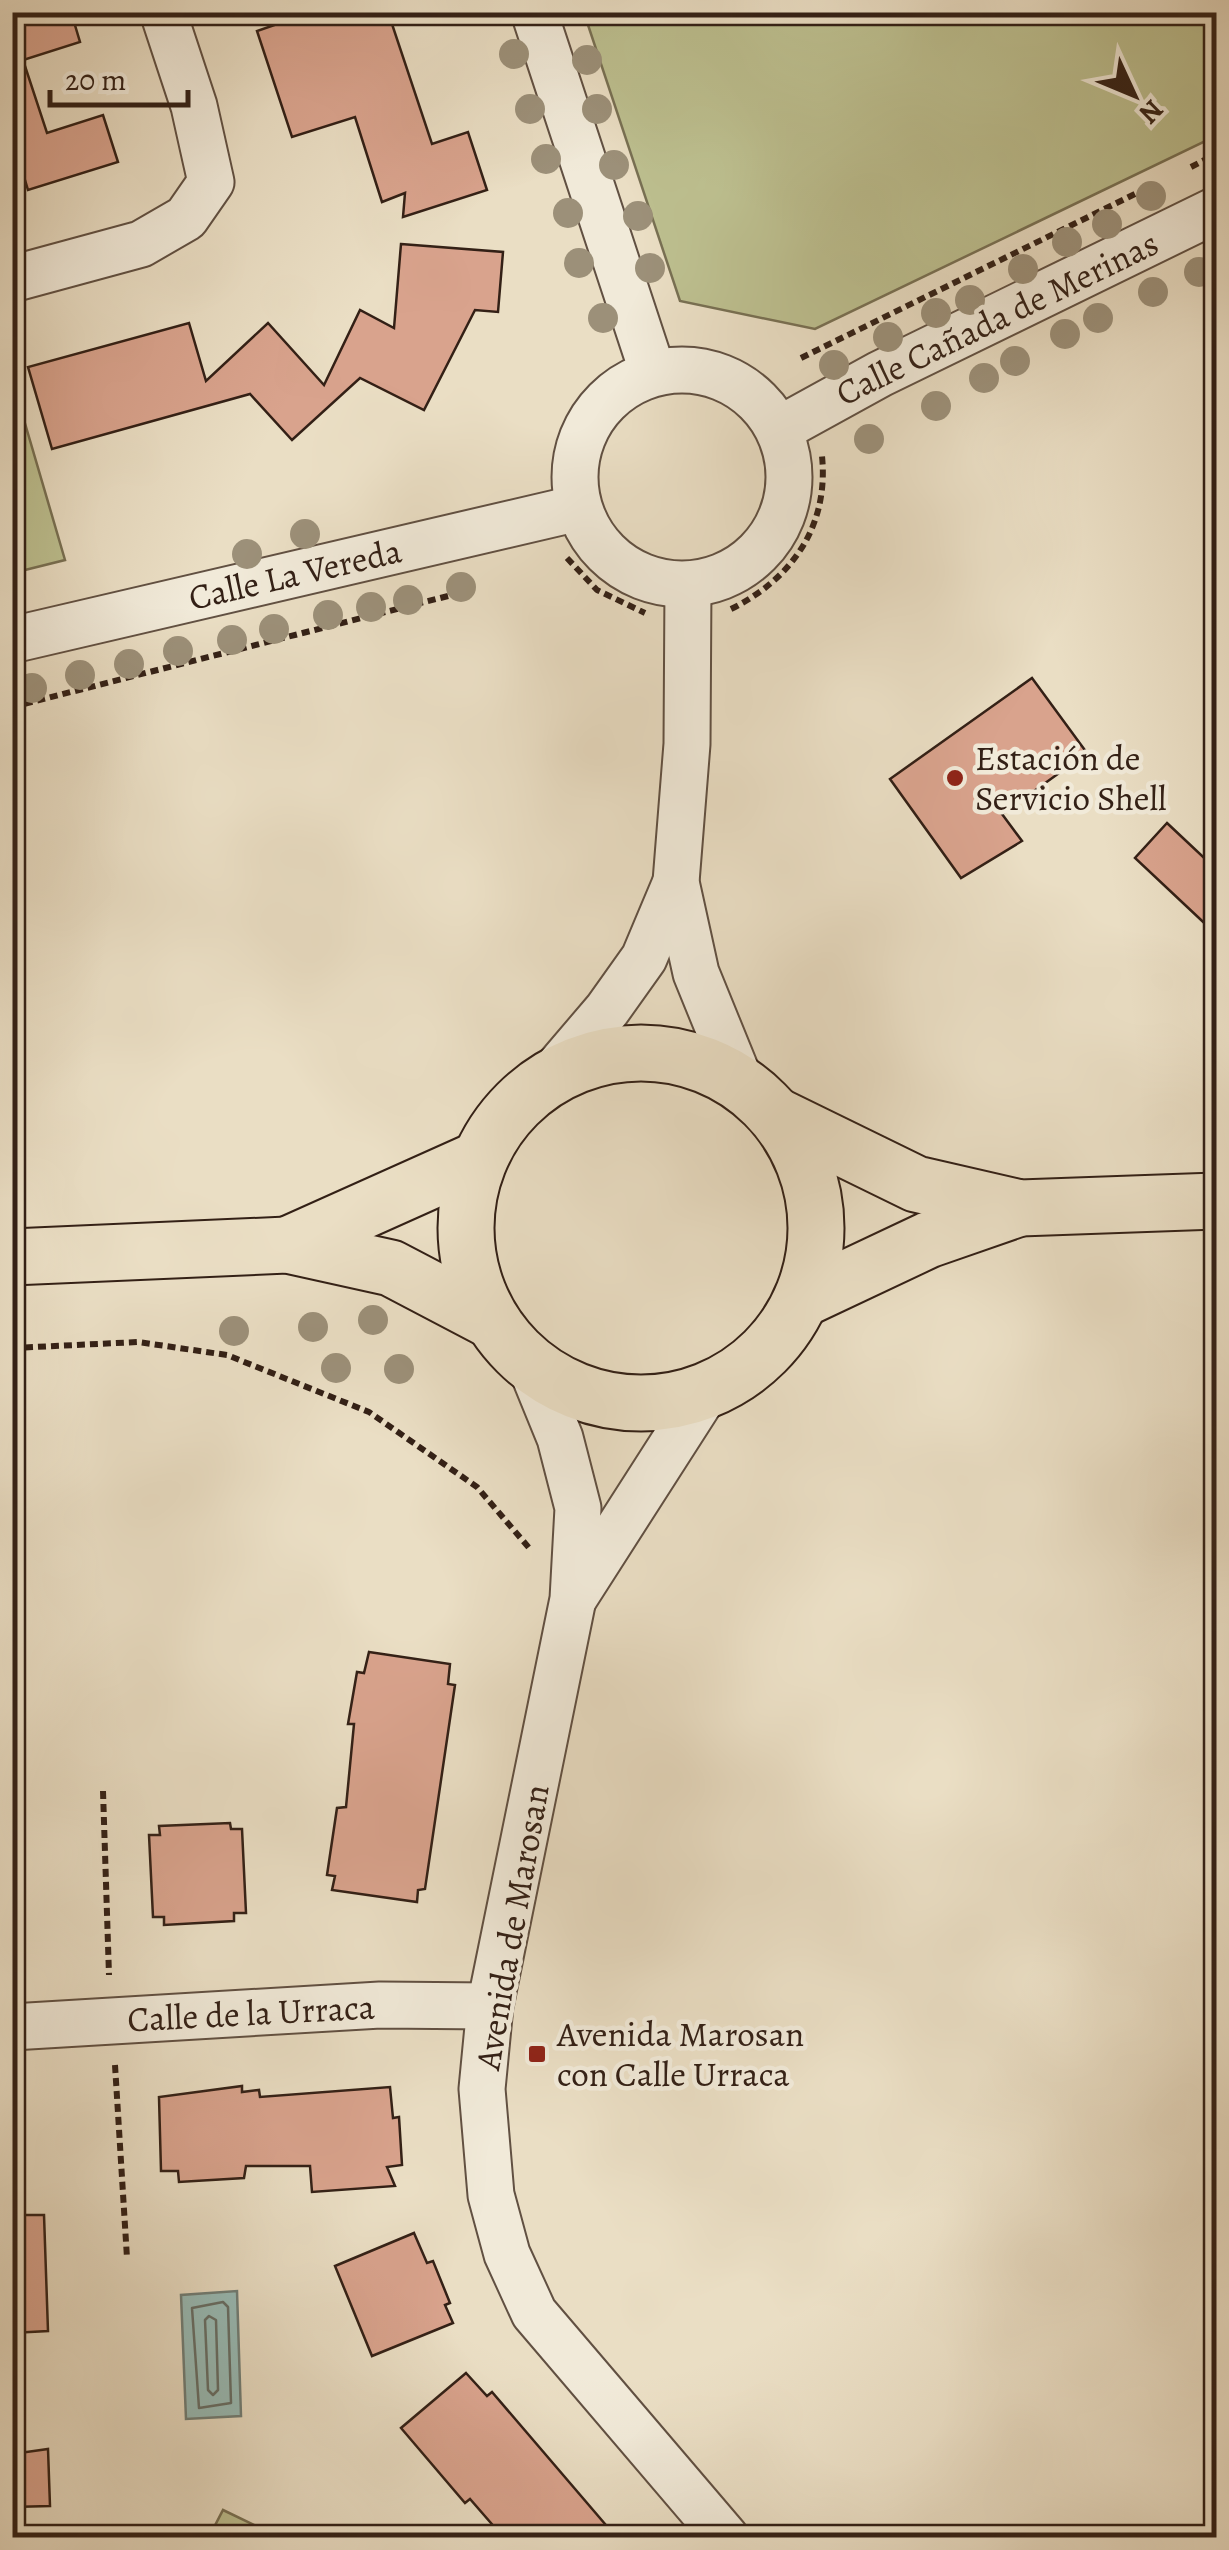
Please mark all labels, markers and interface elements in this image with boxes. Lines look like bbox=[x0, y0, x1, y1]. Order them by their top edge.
scale bar bbox=[50, 45, 188, 107]
north arrow bbox=[1084, 45, 1184, 145]
text: 20 m bbox=[65, 60, 126, 100]
text: N bbox=[1131, 91, 1172, 132]
street label: Calle Cañada de Merinas bbox=[828, 219, 1166, 417]
street label: Calle La Vereda bbox=[184, 526, 407, 622]
place label: Estación de Servicio Shell bbox=[975, 734, 1167, 822]
marker: Estación de Servicio Shell bbox=[944, 767, 966, 789]
street label: Avenida de Marosan bbox=[463, 1781, 561, 2074]
street label: Calle de la Urraca bbox=[126, 1983, 377, 2043]
place label: Avenida Marosan con Calle Urraca bbox=[556, 2010, 804, 2098]
marker: Avenida Marosan con Calle Urraca bbox=[526, 2043, 548, 2065]

